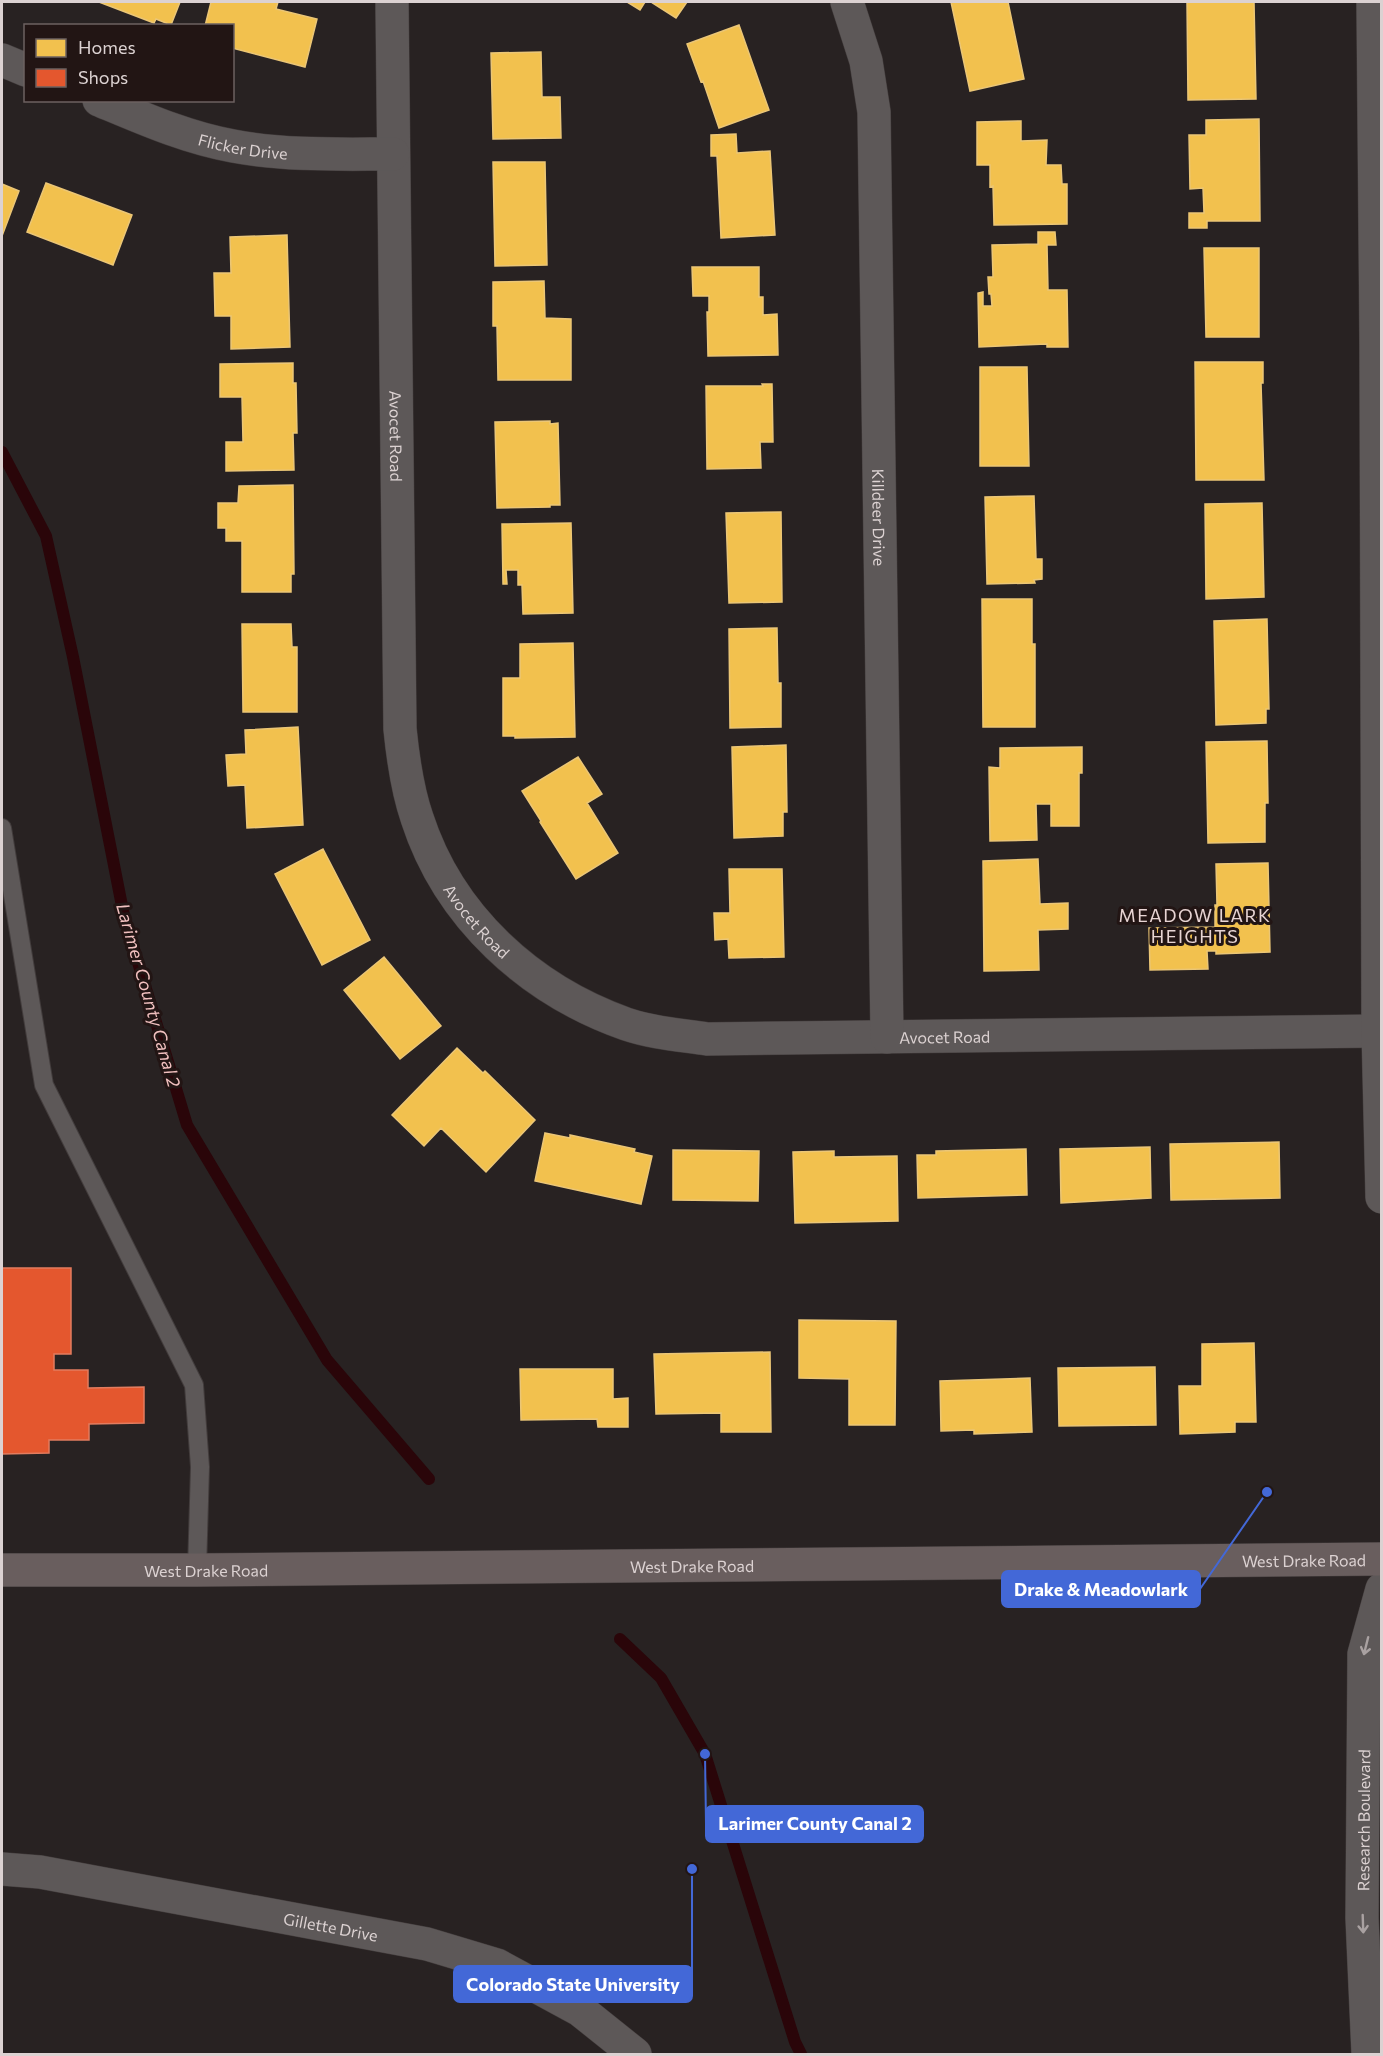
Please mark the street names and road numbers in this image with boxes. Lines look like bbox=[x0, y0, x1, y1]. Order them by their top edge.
street label: Flicker Drive bbox=[196, 129, 288, 162]
street label: Avocet Road bbox=[387, 390, 407, 482]
street label: Killdeer Drive bbox=[870, 469, 890, 566]
street label: Avocet Road bbox=[441, 880, 514, 962]
street label: Avocet Road bbox=[899, 1026, 990, 1046]
street label: West Drake Road bbox=[1242, 1550, 1366, 1570]
street label: West Drake Road bbox=[630, 1555, 754, 1575]
street label: West Drake Road bbox=[144, 1560, 268, 1580]
street label: Research Boulevard bbox=[1353, 1749, 1373, 1891]
street label: Gillette Drive bbox=[282, 1908, 380, 1944]

